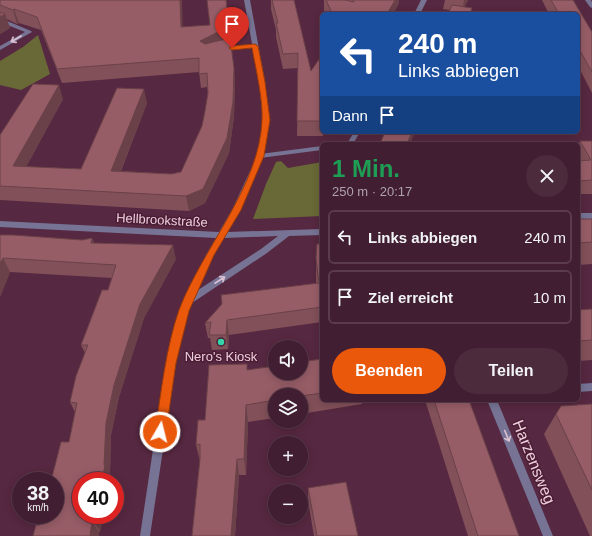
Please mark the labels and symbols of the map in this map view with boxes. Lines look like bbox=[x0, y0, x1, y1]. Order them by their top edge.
pin bbox=[215, 7.0, 249, 48]
one-way arrow bbox=[10, 36, 22, 44]
street label: Hellbrookstraße bbox=[116, 210, 208, 230]
one-way arrow bbox=[214, 276, 225, 284]
marker: Nero's Kiosk bbox=[216, 337, 226, 347]
place label: Nero's Kiosk bbox=[185, 349, 258, 364]
position arrow bbox=[139, 411, 181, 453]
street label: Harzensweg bbox=[509, 418, 559, 506]
one-way arrow bbox=[504, 430, 511, 442]
speed limit sign: 40 bbox=[72, 472, 124, 524]

